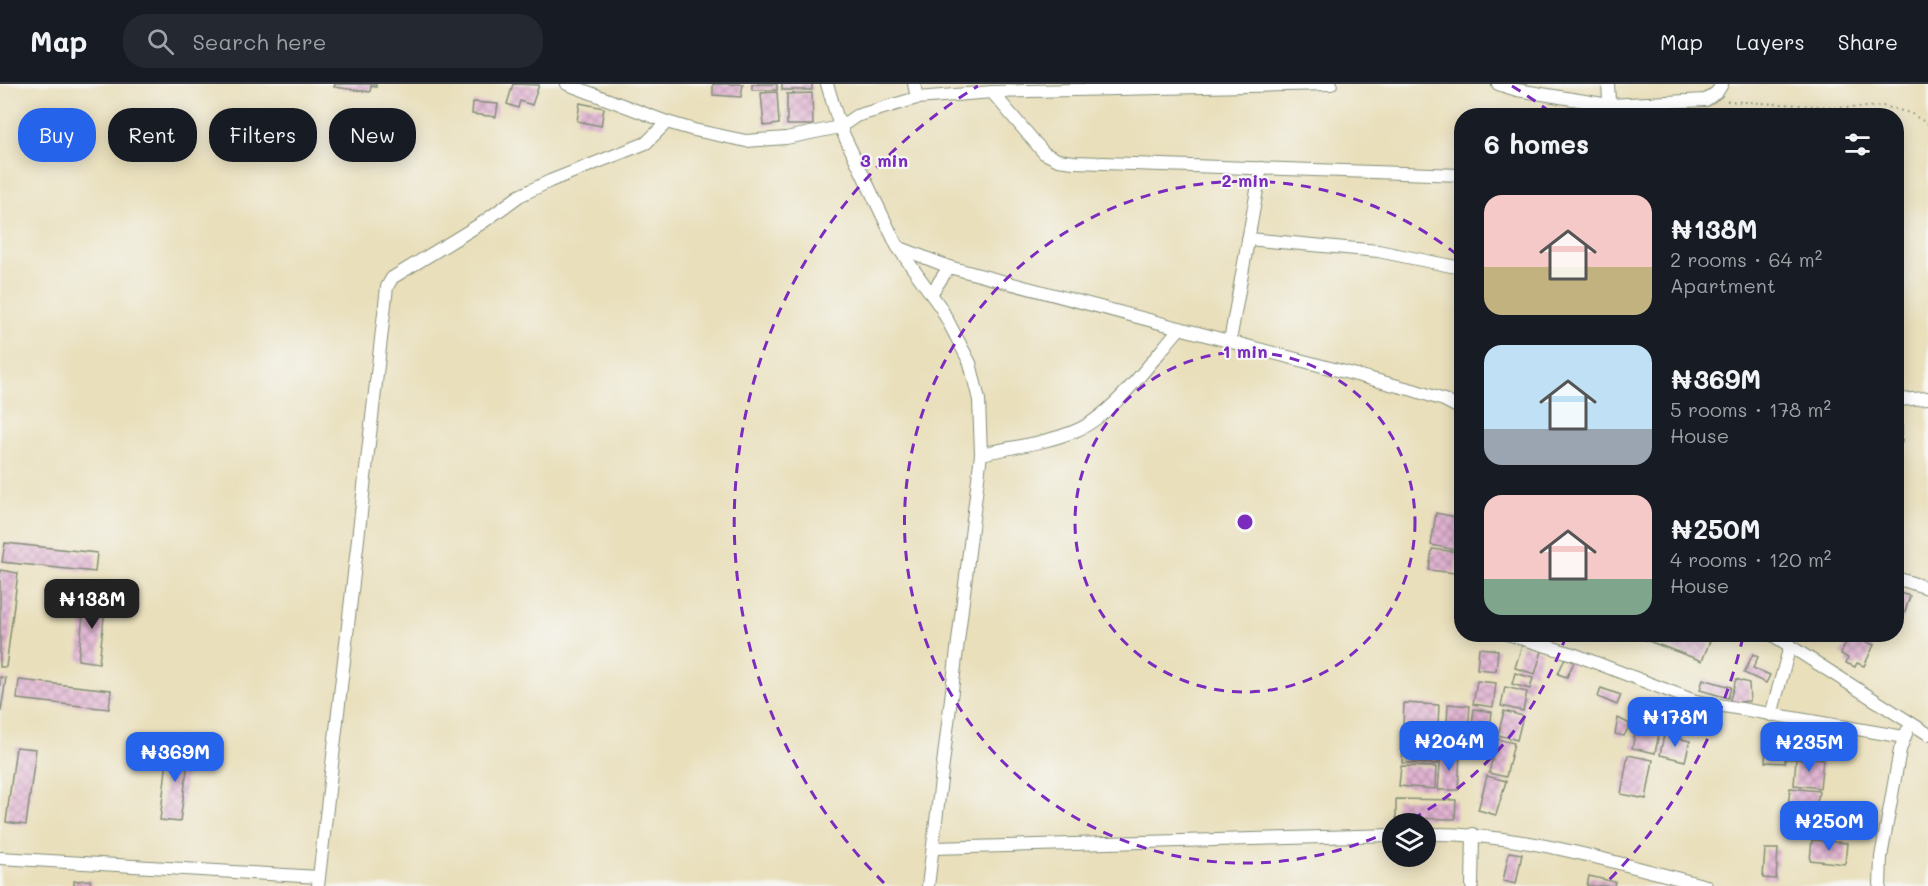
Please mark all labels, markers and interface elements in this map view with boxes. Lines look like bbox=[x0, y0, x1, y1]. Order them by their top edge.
search box bbox=[123, 14, 543, 68]
text: Map bbox=[30, 23, 87, 59]
icon: search bbox=[144, 25, 177, 58]
text: Search here bbox=[192, 27, 326, 56]
text: Map bbox=[1660, 28, 1703, 55]
text: Layers bbox=[1736, 28, 1805, 55]
text: Share bbox=[1838, 28, 1898, 55]
chip: Buy bbox=[18, 108, 96, 162]
chip: Rent bbox=[108, 108, 197, 162]
chip: Filters bbox=[209, 108, 317, 162]
chip: New bbox=[329, 108, 416, 162]
text: 6 homes bbox=[1484, 127, 1589, 161]
icon: filters bbox=[1841, 128, 1874, 161]
text: 3 min bbox=[860, 148, 908, 172]
text: 2 min bbox=[1221, 168, 1269, 192]
text: ₦138M bbox=[1670, 212, 1758, 246]
icon: home bbox=[1532, 219, 1604, 291]
text: 2 rooms · 64 m² bbox=[1670, 246, 1822, 272]
text: Apartment bbox=[1670, 272, 1776, 298]
text: 1 min bbox=[1222, 339, 1268, 363]
text: ₦369M bbox=[1670, 362, 1761, 396]
icon: home bbox=[1532, 369, 1604, 441]
text: 5 rooms · 178 m² bbox=[1670, 396, 1831, 422]
text: House bbox=[1670, 422, 1729, 448]
centre of rings bbox=[1235, 512, 1255, 532]
text: ₦250M bbox=[1670, 512, 1761, 546]
icon: home bbox=[1532, 519, 1604, 591]
text: 4 rooms · 120 m² bbox=[1670, 546, 1831, 572]
text: House bbox=[1670, 572, 1729, 598]
pin: ₦138M bbox=[50, 579, 134, 630]
text: ₦138M bbox=[58, 585, 126, 611]
pin: ₦178M bbox=[1633, 697, 1717, 748]
text: ₦178M bbox=[1642, 703, 1708, 729]
pin: ₦204M bbox=[1407, 721, 1491, 772]
pin: ₦235M bbox=[1767, 722, 1851, 773]
text: ₦204M bbox=[1414, 727, 1484, 753]
text: ₦235M bbox=[1774, 728, 1844, 754]
pin: ₦369M bbox=[133, 732, 217, 783]
text: ₦369M bbox=[140, 738, 210, 764]
pin: ₦250M bbox=[1787, 801, 1871, 852]
text: ₦250M bbox=[1794, 807, 1864, 833]
map controls bbox=[1382, 813, 1436, 867]
button: layers bbox=[1382, 813, 1436, 867]

